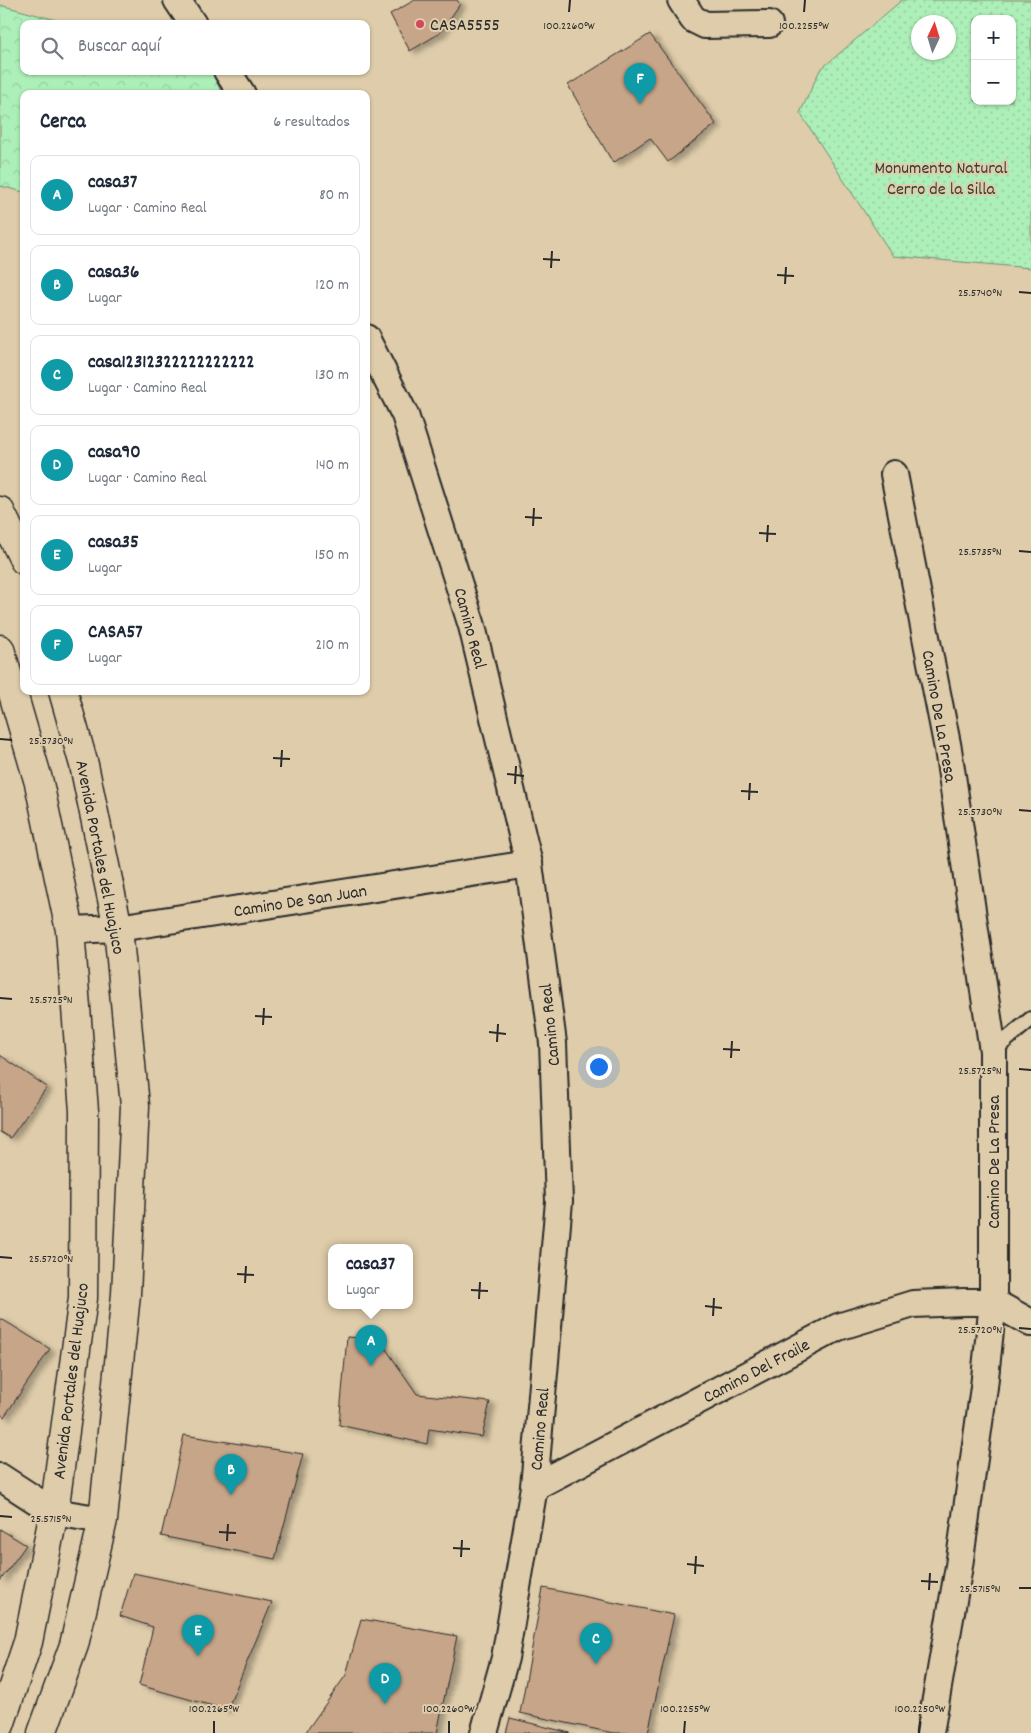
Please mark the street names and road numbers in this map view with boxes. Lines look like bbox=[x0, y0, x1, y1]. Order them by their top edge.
street label: Camino Real bbox=[446, 585, 492, 673]
street label: Camino De La Presa bbox=[914, 649, 962, 785]
street label: Avenida Portales del Huajuco bbox=[67, 758, 130, 957]
street label: Camino De San Juan bbox=[232, 880, 369, 925]
street label: Camino Real bbox=[535, 982, 568, 1067]
street label: Camino De La Presa bbox=[983, 1095, 1008, 1229]
street label: Avenida Portales del Huajuco bbox=[48, 1282, 97, 1481]
street label: Camino Del Fraile bbox=[699, 1334, 815, 1411]
street label: Camino Real bbox=[525, 1386, 558, 1472]

